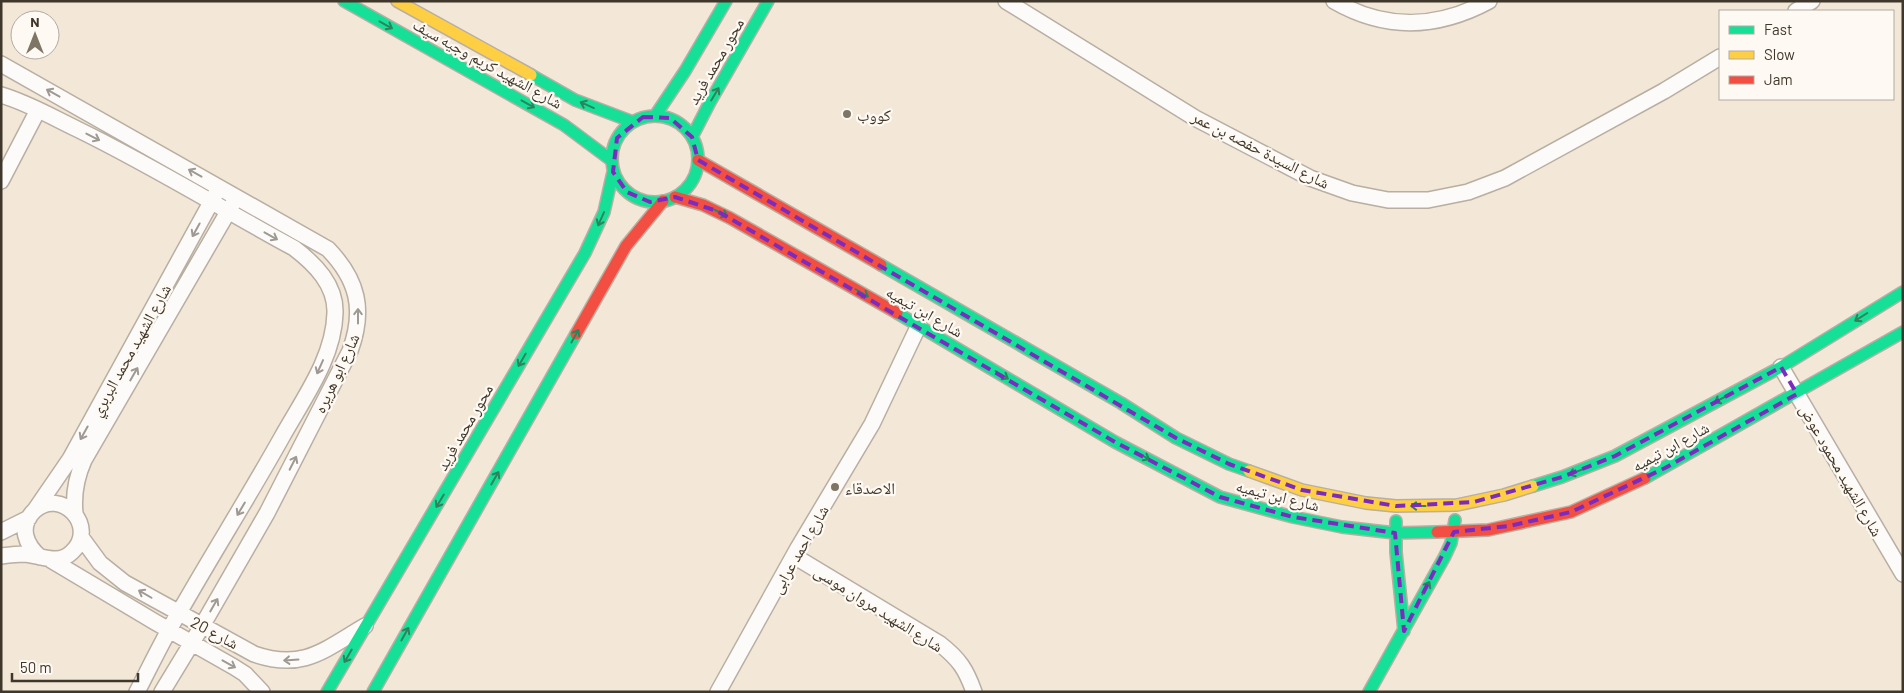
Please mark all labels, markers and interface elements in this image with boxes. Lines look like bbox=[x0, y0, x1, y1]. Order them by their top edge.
north arrow bbox=[10, 10, 60, 60]
legend bbox=[1719, 10, 1894, 100]
text: N bbox=[30, 13, 40, 30]
street label: شارع الشهيد كريم وجيه سيف bbox=[409, 14, 566, 114]
street label: محور محمد فريد bbox=[683, 14, 748, 108]
one-way arrow bbox=[379, 20, 394, 30]
text: Fast bbox=[1764, 20, 1792, 38]
text: Slow bbox=[1764, 45, 1795, 63]
text: Jam bbox=[1764, 70, 1793, 88]
one-way arrow bbox=[710, 87, 720, 102]
one-way arrow bbox=[46, 88, 61, 98]
one-way arrow bbox=[520, 100, 535, 110]
one-way arrow bbox=[580, 100, 595, 110]
place label: كووب bbox=[857, 105, 891, 125]
street label: شارع السيدة حفصه بن عمر bbox=[1187, 106, 1333, 194]
marker: كووب bbox=[841, 108, 853, 120]
one-way arrow bbox=[85, 133, 100, 142]
one-way arrow bbox=[187, 168, 202, 178]
one-way arrow bbox=[713, 209, 728, 219]
one-way arrow bbox=[596, 211, 606, 226]
one-way arrow bbox=[191, 222, 201, 237]
one-way arrow bbox=[263, 232, 278, 241]
street label: شارع الشهيد محمد البربري bbox=[86, 280, 178, 422]
street label: شارع ابن تيميه bbox=[882, 281, 967, 342]
one-way arrow bbox=[855, 288, 870, 298]
one-way arrow bbox=[353, 308, 363, 324]
one-way arrow bbox=[1855, 313, 1869, 323]
street label: شارع ابو هريره bbox=[309, 330, 365, 417]
one-way arrow bbox=[570, 330, 580, 344]
one-way arrow bbox=[516, 353, 526, 367]
one-way arrow bbox=[315, 359, 324, 374]
one-way arrow bbox=[129, 367, 139, 382]
one-way arrow bbox=[995, 371, 1009, 381]
street label: محور محمد فريد bbox=[432, 380, 497, 474]
one-way arrow bbox=[1714, 395, 1729, 404]
street label: شارع الشهيد محمود عوض bbox=[1795, 401, 1887, 540]
street label: شارع ابن تيميه bbox=[1628, 417, 1713, 477]
one-way arrow bbox=[79, 426, 89, 441]
one-way arrow bbox=[1135, 452, 1150, 462]
one-way arrow bbox=[289, 456, 298, 471]
one-way arrow bbox=[1569, 467, 1584, 477]
one-way arrow bbox=[490, 470, 500, 485]
street label: شارع ابن تيميه bbox=[1234, 475, 1322, 516]
place label: الاصدقاء bbox=[845, 478, 895, 497]
marker: الاصدقاء bbox=[829, 481, 841, 493]
one-way arrow bbox=[434, 493, 444, 507]
one-way arrow bbox=[235, 501, 245, 515]
street label: شارع احمد عرابى bbox=[766, 501, 834, 598]
one-way arrow bbox=[1410, 501, 1426, 511]
street label: شارع الشهيد مروان موسى bbox=[810, 561, 947, 657]
one-way arrow bbox=[1421, 580, 1431, 595]
one-way arrow bbox=[138, 589, 152, 599]
one-way arrow bbox=[210, 599, 220, 613]
street label: شارع 20 bbox=[187, 612, 242, 654]
one-way arrow bbox=[400, 626, 410, 641]
one-way arrow bbox=[343, 648, 353, 662]
scale bar bbox=[12, 650, 139, 682]
one-way arrow bbox=[283, 655, 299, 665]
text: 50 m bbox=[20, 658, 52, 676]
one-way arrow bbox=[221, 660, 236, 669]

